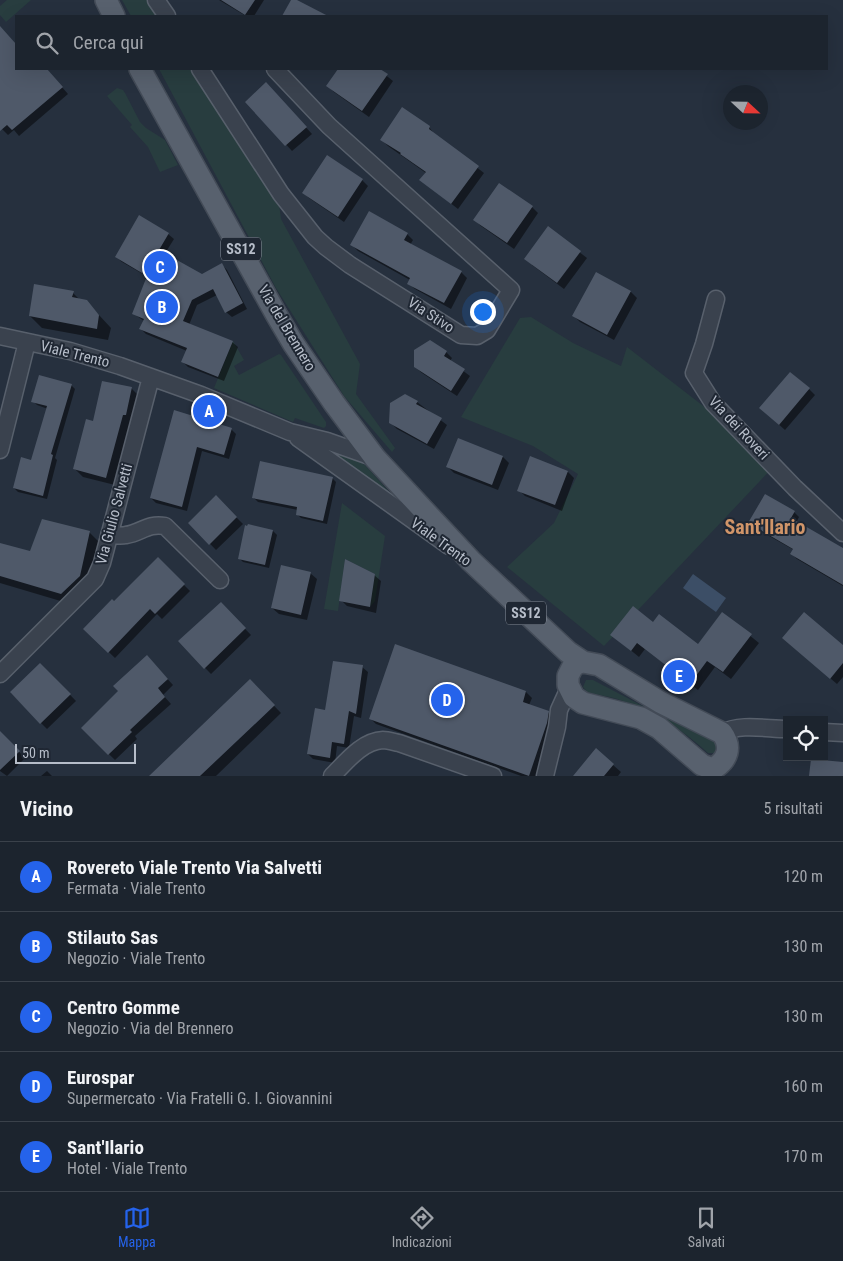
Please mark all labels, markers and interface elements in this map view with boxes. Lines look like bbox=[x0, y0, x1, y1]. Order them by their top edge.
search box bbox=[15, 15, 828, 70]
icon: search bbox=[33, 29, 61, 57]
text: Cerca qui bbox=[73, 31, 144, 54]
north arrow bbox=[723, 85, 768, 130]
road number: SS12 bbox=[221, 238, 261, 260]
pin: C bbox=[144, 248, 176, 286]
street label: Via del Brennero bbox=[254, 282, 320, 374]
pin: B bbox=[146, 288, 178, 326]
street label: Via Stivo bbox=[404, 293, 458, 337]
your location bbox=[470, 299, 496, 325]
street label: Viale Trento bbox=[39, 337, 111, 371]
pin: A bbox=[193, 392, 225, 430]
street label: Via dei Roveri bbox=[705, 392, 773, 464]
street label: Via Giulio Salvetti bbox=[92, 461, 136, 567]
street label: Viale Trento bbox=[407, 514, 475, 570]
district label: Sant'Ilario bbox=[725, 515, 805, 539]
road number: SS12 bbox=[506, 602, 546, 624]
pin: E bbox=[663, 657, 695, 695]
pin: D bbox=[431, 681, 463, 719]
map controls bbox=[783, 716, 828, 761]
button: locate bbox=[783, 716, 828, 761]
scale bar bbox=[15, 741, 136, 764]
text: 50 m bbox=[22, 745, 50, 761]
text: Vicino bbox=[20, 797, 73, 821]
text: 5 risultati bbox=[763, 799, 823, 818]
text: Rovereto Viale Trento Via Salvetti bbox=[67, 856, 322, 879]
text: A bbox=[31, 867, 41, 886]
text: 120 m bbox=[784, 867, 823, 886]
text: Fermata · Viale Trento bbox=[67, 879, 205, 898]
text: Stilauto Sas bbox=[67, 926, 158, 949]
text: B bbox=[32, 937, 40, 956]
text: 130 m bbox=[784, 937, 823, 956]
text: Negozio · Viale Trento bbox=[67, 949, 205, 968]
text: Centro Gomme bbox=[67, 996, 180, 1019]
text: C bbox=[31, 1007, 41, 1026]
text: 130 m bbox=[784, 1007, 823, 1026]
text: Negozio · Via del Brennero bbox=[67, 1019, 234, 1038]
text: Eurospar bbox=[67, 1066, 134, 1089]
text: D bbox=[31, 1077, 41, 1096]
text: 160 m bbox=[784, 1077, 823, 1096]
text: Supermercato · Via Fratelli G. I. Giovannini bbox=[67, 1089, 332, 1108]
text: Sant'Ilario bbox=[67, 1136, 144, 1159]
text: E bbox=[32, 1147, 40, 1166]
text: 170 m bbox=[784, 1147, 823, 1166]
text: Hotel · Viale Trento bbox=[67, 1159, 187, 1178]
tab: Mappa bbox=[118, 1204, 156, 1250]
tab: Indicazioni bbox=[392, 1204, 452, 1250]
tab: Salvati bbox=[688, 1204, 725, 1250]

